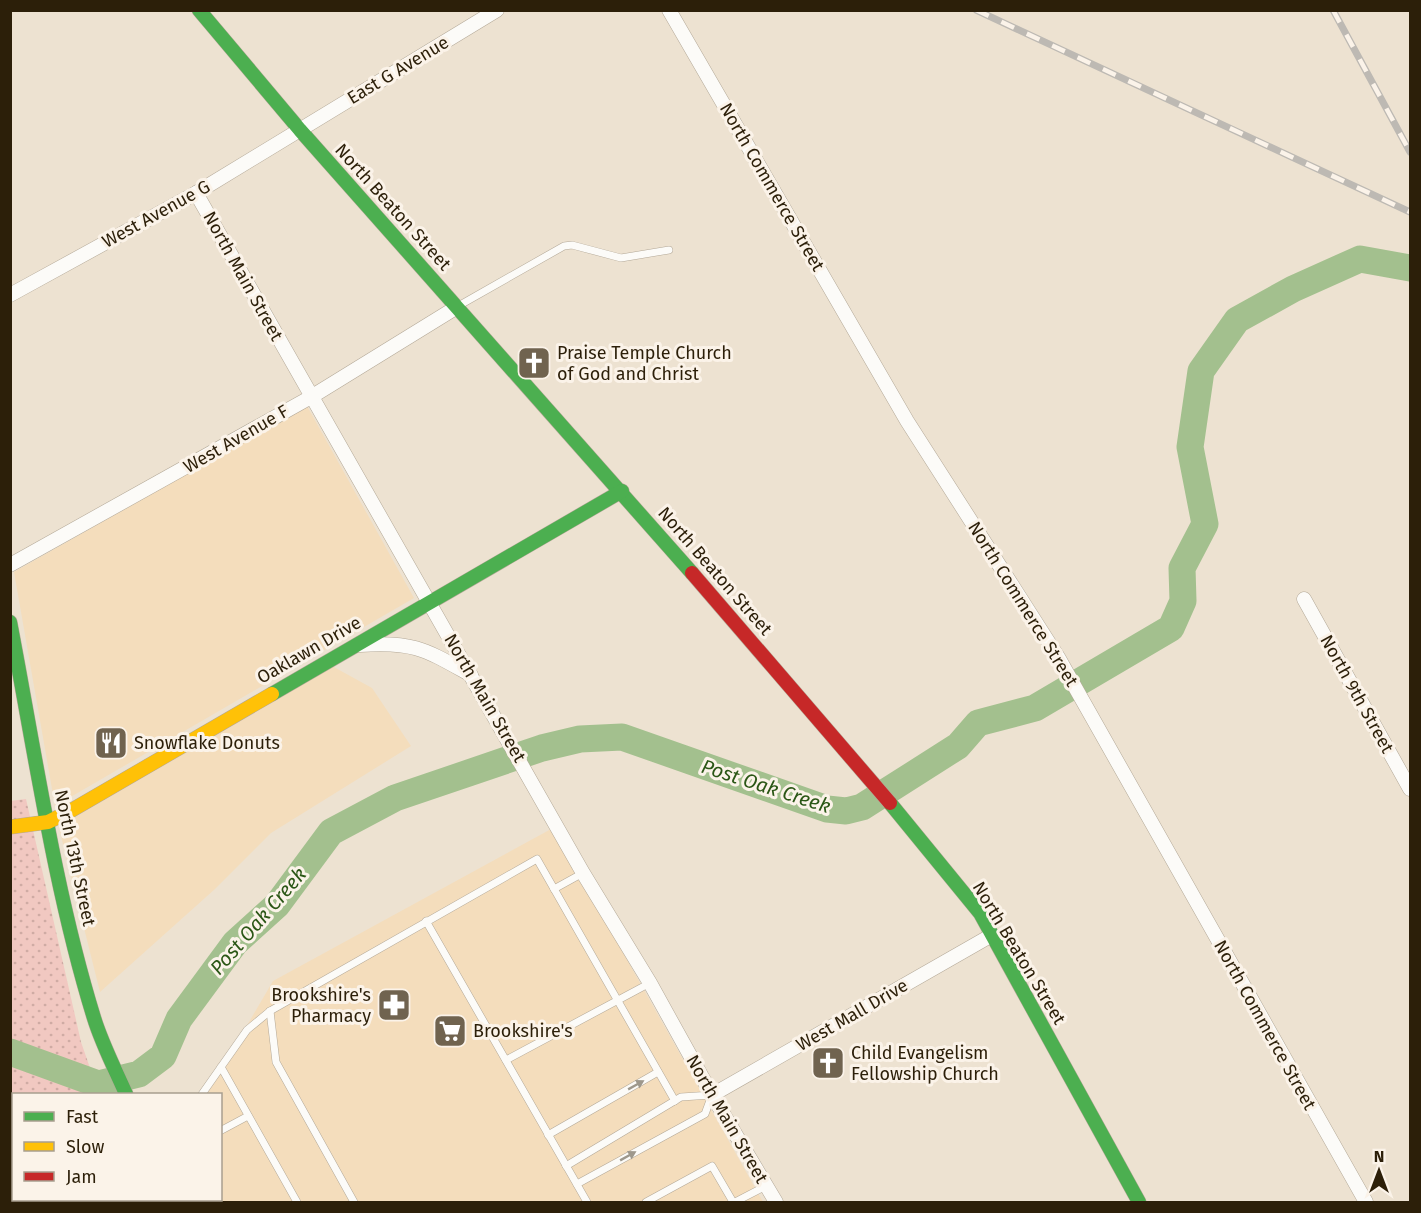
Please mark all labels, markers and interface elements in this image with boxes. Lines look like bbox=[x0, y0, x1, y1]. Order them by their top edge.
street label: East G Avenue bbox=[343, 31, 453, 109]
street label: North Commerce Street bbox=[715, 99, 829, 275]
street label: North Beaton Street bbox=[330, 139, 456, 275]
street label: West Avenue G bbox=[98, 175, 214, 253]
street label: North Main Street bbox=[198, 207, 288, 345]
place label: Praise Temple Church of God and Christ bbox=[557, 342, 732, 385]
church icon: Praise Temple Church of God and Christ bbox=[516, 345, 552, 381]
street label: West Avenue F bbox=[180, 400, 293, 478]
street label: North Beaton Street bbox=[653, 502, 777, 640]
street label: North Commerce Street bbox=[963, 517, 1083, 691]
street label: Oaklawn Drive bbox=[253, 611, 365, 689]
street label: North Main Street bbox=[439, 630, 531, 767]
street label: North 9th Street bbox=[1315, 631, 1399, 757]
restaurant icon: Snowflake Donuts bbox=[93, 725, 129, 761]
place label: Snowflake Donuts bbox=[134, 732, 280, 754]
water label: Post Oak Creek bbox=[698, 754, 834, 818]
street label: North 13th Street bbox=[50, 788, 100, 929]
water label: Post Oak Creek bbox=[205, 862, 311, 980]
street label: North Beaton Street bbox=[968, 878, 1071, 1029]
street label: North Commerce Street bbox=[1209, 936, 1321, 1114]
street label: West Mall Drive bbox=[792, 974, 912, 1056]
place label: Brookshire's Pharmacy bbox=[271, 984, 371, 1027]
pharmacy icon: Brookshire's Pharmacy bbox=[376, 987, 412, 1023]
supermarket icon: Brookshire's bbox=[432, 1013, 468, 1049]
place label: Brookshire's bbox=[473, 1020, 573, 1042]
place label: Child Evangelism Fellowship Church bbox=[851, 1042, 999, 1085]
church icon: Child Evangelism Fellowship Church bbox=[810, 1045, 846, 1081]
street label: North Main Street bbox=[681, 1051, 773, 1188]
one-way arrow bbox=[628, 1080, 645, 1090]
legend bbox=[12, 1093, 222, 1201]
text: Fast bbox=[66, 1106, 99, 1128]
text: Slow bbox=[66, 1136, 105, 1158]
north arrow bbox=[1349, 1141, 1409, 1201]
text: N bbox=[1374, 1147, 1384, 1166]
one-way arrow bbox=[620, 1151, 637, 1161]
text: Jam bbox=[66, 1166, 97, 1188]

